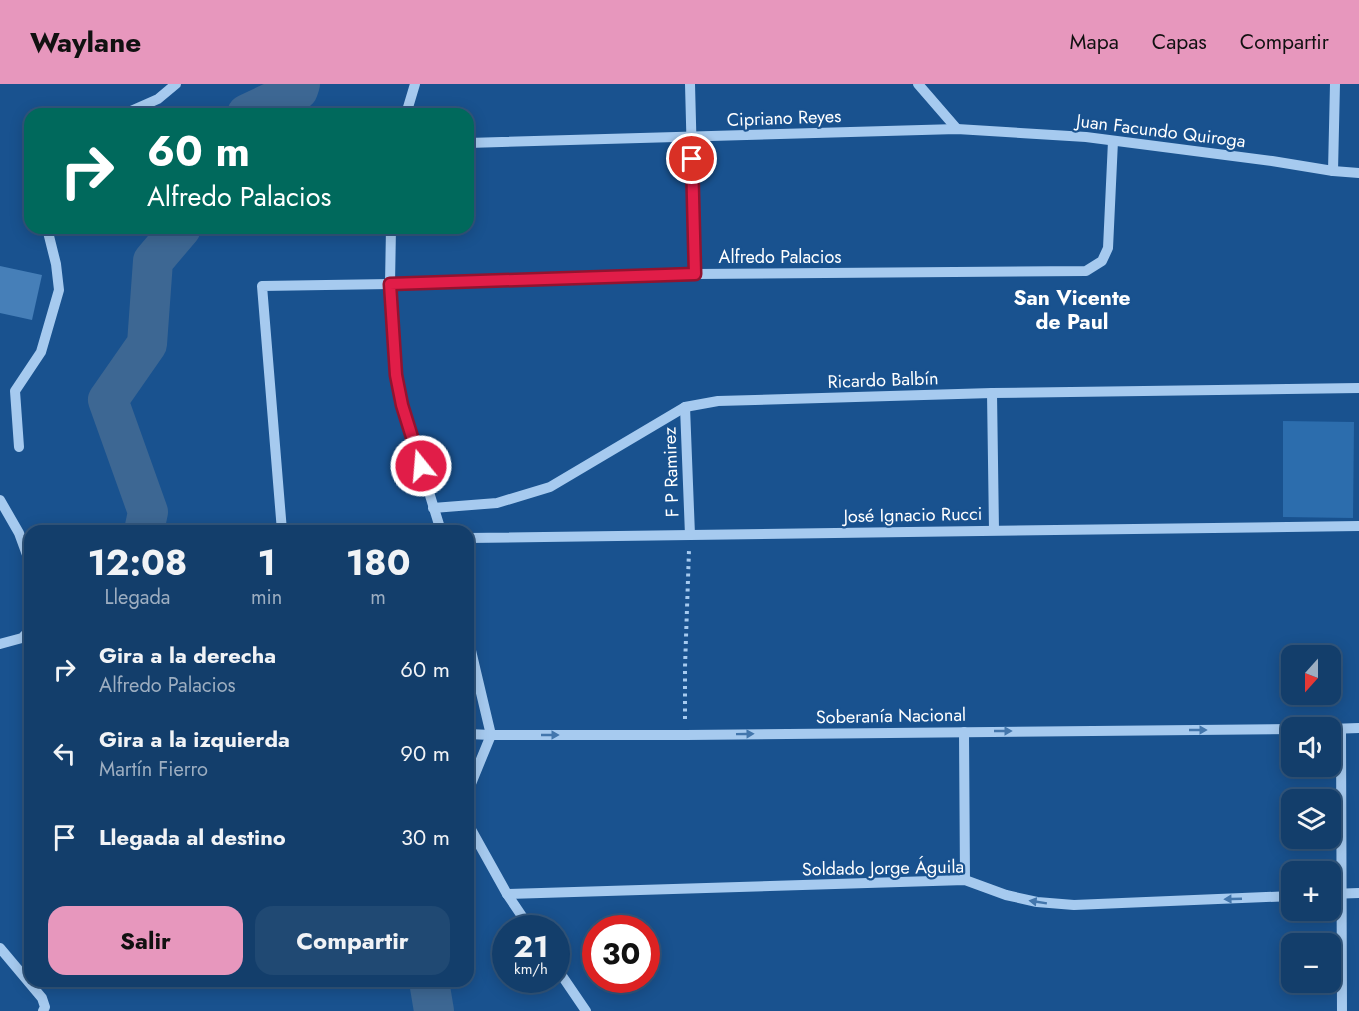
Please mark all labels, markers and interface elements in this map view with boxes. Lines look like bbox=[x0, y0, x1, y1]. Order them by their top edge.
text: Waylane bbox=[30, 22, 141, 63]
text: Mapa bbox=[1070, 27, 1119, 57]
text: Capas bbox=[1152, 27, 1207, 57]
text: Compartir bbox=[1240, 27, 1329, 57]
street label: Cipriano Reyes bbox=[726, 103, 842, 133]
street label: Juan Facundo Quiroga bbox=[1073, 107, 1247, 154]
text: 60 m bbox=[147, 121, 250, 182]
icon: right bbox=[48, 132, 126, 210]
pin bbox=[666, 133, 717, 184]
icon: arrive bbox=[675, 142, 708, 175]
text: Alfredo Palacios bbox=[147, 177, 331, 216]
street label: Alfredo Palacios bbox=[719, 244, 841, 270]
district label: San Vicente de Paul bbox=[1013, 283, 1131, 337]
street label: Ricardo Balbín bbox=[827, 365, 939, 395]
street label: F P Ramirez bbox=[656, 426, 686, 518]
position arrow bbox=[389, 434, 453, 498]
street label: José Ignacio Rucci bbox=[841, 501, 983, 529]
text: 12:08 bbox=[88, 536, 187, 588]
text: 1 bbox=[257, 536, 276, 588]
text: 180 bbox=[346, 536, 410, 588]
text: Llegada bbox=[104, 583, 170, 612]
text: min bbox=[251, 583, 282, 612]
text: m bbox=[370, 583, 386, 612]
text: Gira a la derecha bbox=[99, 639, 276, 671]
north arrow bbox=[1281, 645, 1341, 705]
map controls bbox=[1281, 645, 1341, 993]
icon: right bbox=[48, 653, 81, 686]
text: 60 m bbox=[400, 653, 450, 685]
text: Alfredo Palacios bbox=[99, 671, 236, 700]
street label: Soberanía Nacional bbox=[816, 702, 966, 730]
button: sound bbox=[1281, 717, 1341, 777]
text: Gira a la izquierda bbox=[99, 723, 290, 755]
one-way arrow bbox=[1188, 725, 1207, 735]
one-way arrow bbox=[993, 726, 1012, 736]
one-way arrow bbox=[735, 729, 754, 739]
one-way arrow bbox=[540, 730, 559, 740]
icon: left bbox=[48, 737, 81, 770]
text: 90 m bbox=[400, 737, 450, 769]
text: Martín Fierro bbox=[99, 755, 208, 784]
button: layers bbox=[1281, 789, 1341, 849]
icon: arrive bbox=[48, 821, 81, 854]
text: Llegada al destino bbox=[99, 821, 286, 853]
text: 30 m bbox=[401, 821, 450, 853]
street label: Soldado Jorge Águila bbox=[802, 854, 964, 882]
button: + bbox=[1281, 861, 1341, 921]
one-way arrow bbox=[1224, 894, 1243, 903]
one-way arrow bbox=[1029, 897, 1048, 906]
button: Salir bbox=[48, 906, 243, 975]
button: Compartir bbox=[255, 906, 450, 975]
speed limit sign: 30 bbox=[582, 915, 660, 993]
text: 21 bbox=[514, 925, 548, 968]
button: − bbox=[1281, 933, 1341, 993]
text: km/h bbox=[514, 958, 548, 980]

